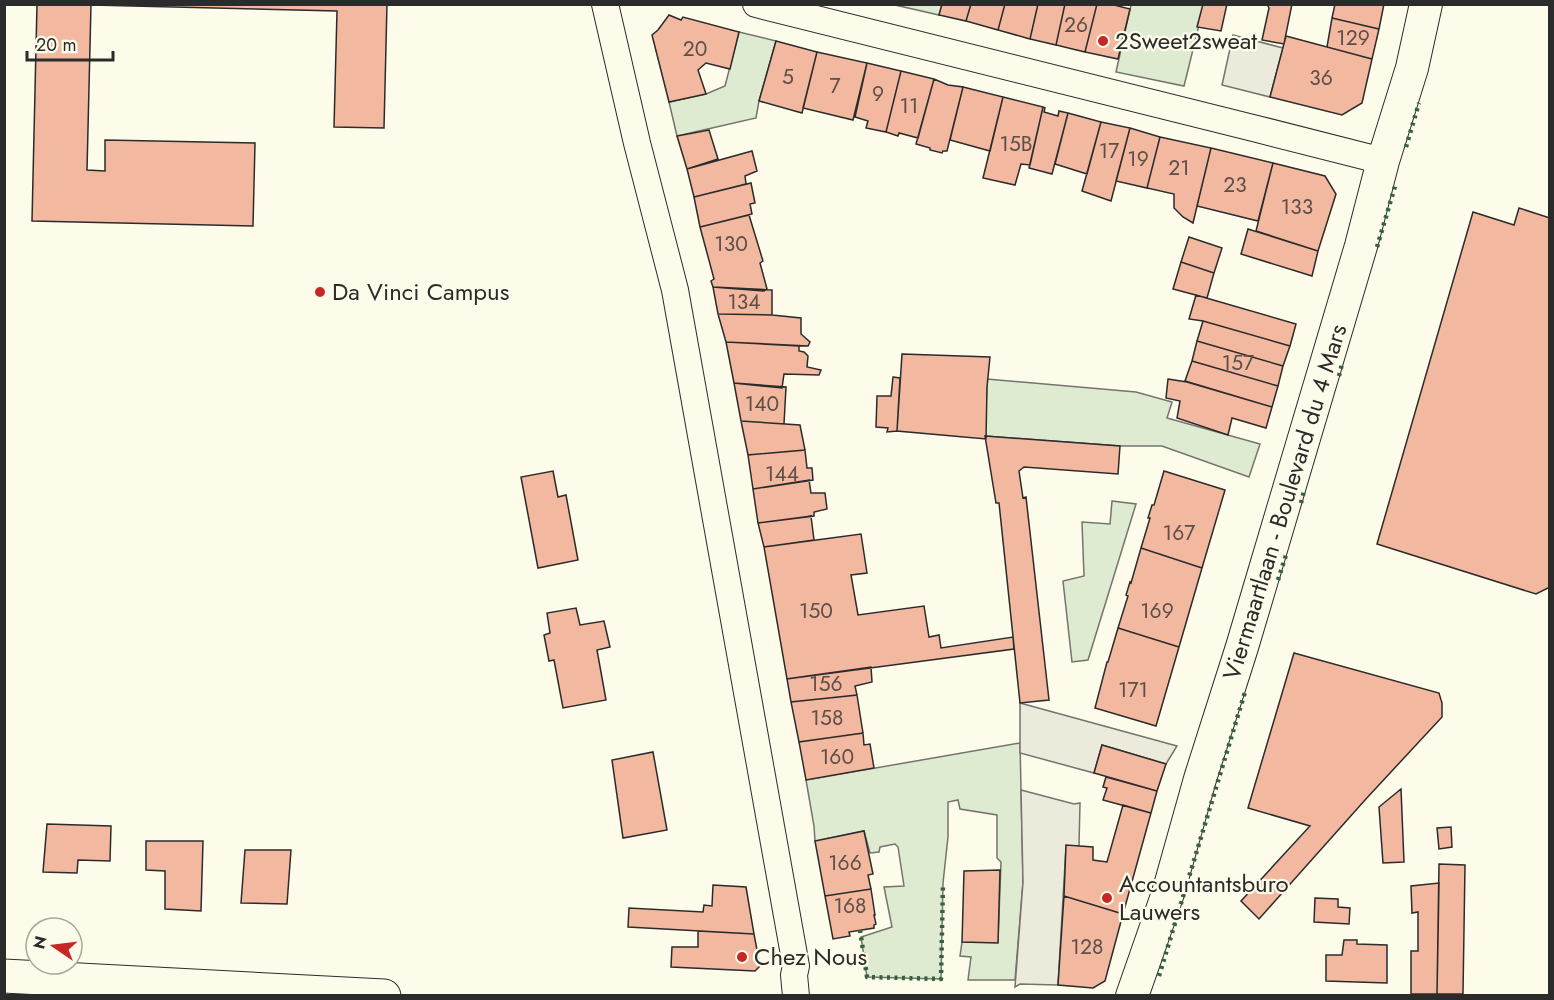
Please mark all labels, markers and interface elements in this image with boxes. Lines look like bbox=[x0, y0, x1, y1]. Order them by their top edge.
house number: 26 bbox=[1064, 10, 1088, 40]
place label: 2Sweet2sweat bbox=[1115, 23, 1257, 58]
house number: 129 bbox=[1336, 23, 1370, 53]
scale bar bbox=[27, 24, 112, 62]
text: 20 m bbox=[36, 32, 76, 58]
house number: 20 bbox=[683, 34, 707, 64]
marker: 2Sweet2sweat bbox=[1096, 34, 1110, 48]
house number: 5 bbox=[782, 62, 794, 92]
house number: 36 bbox=[1309, 63, 1333, 93]
house number: 7 bbox=[829, 71, 841, 101]
house number: 9 bbox=[872, 79, 884, 109]
house number: 11 bbox=[900, 91, 918, 121]
house number: 15B bbox=[999, 129, 1033, 159]
house number: 17 bbox=[1099, 136, 1119, 166]
house number: 19 bbox=[1127, 144, 1149, 174]
house number: 21 bbox=[1168, 153, 1190, 183]
house number: 23 bbox=[1223, 170, 1247, 200]
house number: 133 bbox=[1281, 192, 1313, 222]
house number: 130 bbox=[714, 229, 748, 259]
place label: Da Vinci Campus bbox=[332, 274, 509, 309]
marker: Da Vinci Campus bbox=[313, 285, 327, 299]
house number: 134 bbox=[727, 287, 761, 317]
street label: Viermaartlaan - Boulevard du 4 Mars bbox=[1214, 320, 1355, 684]
house number: 157 bbox=[1222, 348, 1254, 378]
house number: 140 bbox=[745, 389, 779, 419]
house number: 144 bbox=[765, 459, 799, 489]
house number: 167 bbox=[1163, 518, 1195, 548]
house number: 150 bbox=[799, 596, 833, 626]
house number: 169 bbox=[1140, 596, 1174, 626]
house number: 156 bbox=[809, 669, 843, 699]
house number: 171 bbox=[1118, 675, 1148, 705]
house number: 158 bbox=[811, 703, 843, 733]
house number: 160 bbox=[820, 742, 854, 772]
house number: 166 bbox=[828, 848, 862, 878]
place label: Accountantsburo Lauwers bbox=[1119, 866, 1289, 929]
house number: 168 bbox=[833, 891, 867, 921]
marker: Accountantsburo Lauwers bbox=[1100, 891, 1114, 905]
north arrow bbox=[24, 916, 84, 976]
house number: 128 bbox=[1071, 932, 1103, 962]
text: N bbox=[27, 934, 53, 951]
place label: Chez Nous bbox=[754, 939, 867, 974]
marker: Chez Nous bbox=[735, 950, 749, 964]

